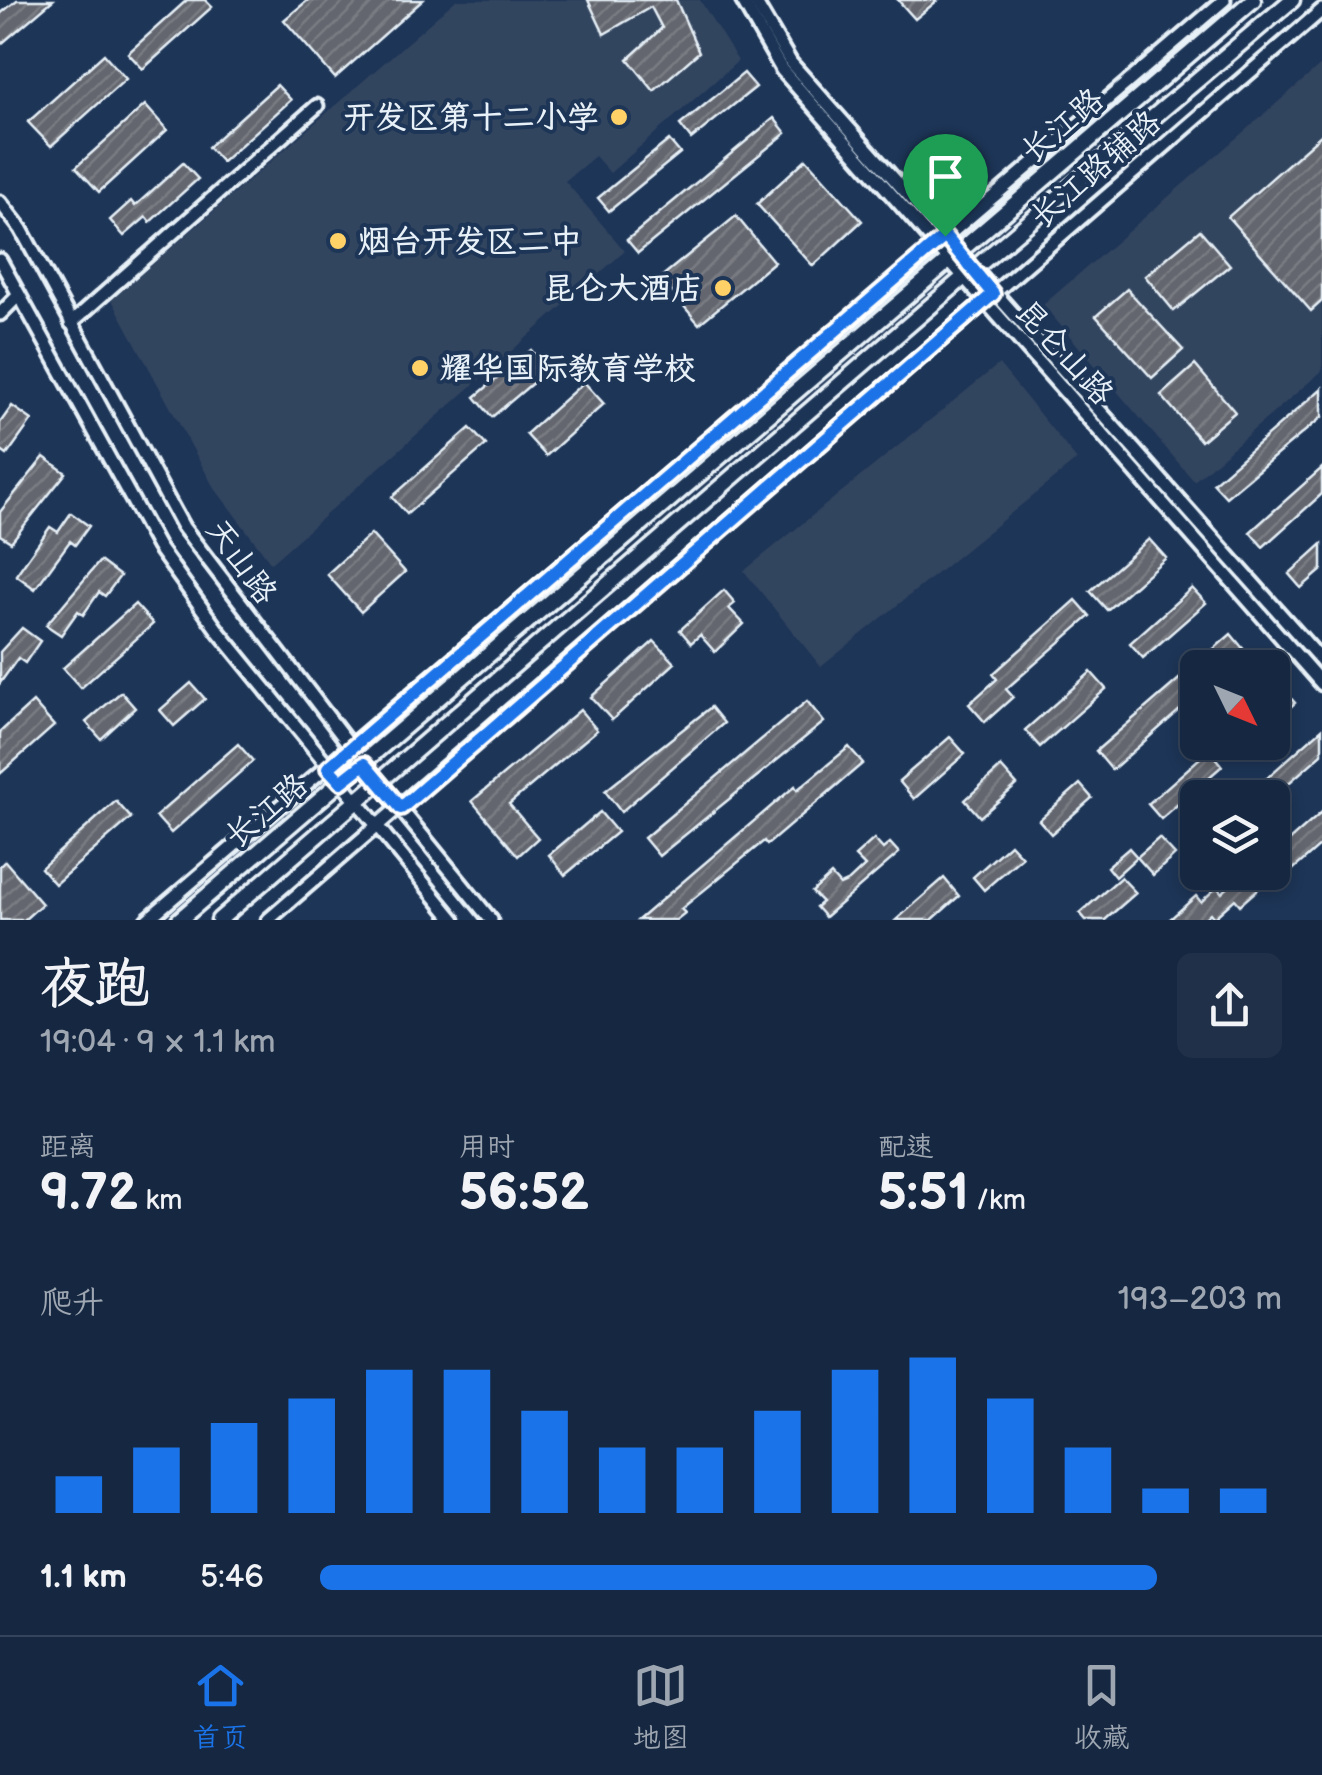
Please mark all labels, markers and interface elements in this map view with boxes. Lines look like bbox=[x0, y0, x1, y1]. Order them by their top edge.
street label: 长江路 bbox=[1014, 80, 1112, 172]
place label: 开发区第十二小学 bbox=[343, 99, 599, 138]
street label: 长江路辅路 bbox=[1023, 103, 1169, 237]
marker: 开发区第十二小学 bbox=[608, 106, 630, 128]
pin bbox=[903, 134, 988, 237]
icon: arrive bbox=[918, 149, 973, 204]
place label: 烟台开发区二中 bbox=[358, 223, 582, 262]
marker: 烟台开发区二中 bbox=[327, 230, 349, 252]
place label: 昆仑大酒店 bbox=[543, 270, 703, 309]
marker: 昆仑大酒店 bbox=[712, 277, 734, 299]
street label: 昆仑山路 bbox=[1007, 292, 1121, 414]
place label: 耀华国际教育学校 bbox=[440, 350, 696, 389]
marker: 耀华国际教育学校 bbox=[409, 357, 431, 379]
street label: 天山路 bbox=[197, 512, 285, 612]
north arrow bbox=[1180, 650, 1290, 760]
map controls bbox=[1180, 650, 1290, 890]
street label: 长江路 bbox=[218, 765, 316, 857]
button: layers bbox=[1180, 780, 1290, 890]
text: 夜跑 bbox=[40, 952, 150, 1019]
button: share bbox=[1177, 953, 1282, 1058]
text: 19:04 · 9 × 1.1 km bbox=[40, 1023, 275, 1062]
text: 距离 bbox=[40, 1131, 96, 1164]
text: 用时 bbox=[459, 1131, 515, 1164]
text: 配速 bbox=[878, 1131, 934, 1164]
text: 9.72 bbox=[40, 1164, 138, 1224]
text: 56:52 bbox=[459, 1164, 589, 1224]
text: 5:51 bbox=[878, 1164, 969, 1224]
text: km bbox=[138, 1184, 182, 1217]
text: /km bbox=[969, 1184, 1026, 1217]
text: 193–203 m bbox=[1118, 1280, 1282, 1319]
text: 爬升 bbox=[40, 1284, 104, 1323]
text: 1.1 km bbox=[40, 1558, 127, 1597]
text: 5:46 bbox=[200, 1558, 264, 1597]
tab: 首页 bbox=[192, 1658, 248, 1755]
tab: 地图 bbox=[633, 1658, 689, 1755]
tab: 收藏 bbox=[1074, 1658, 1130, 1755]

